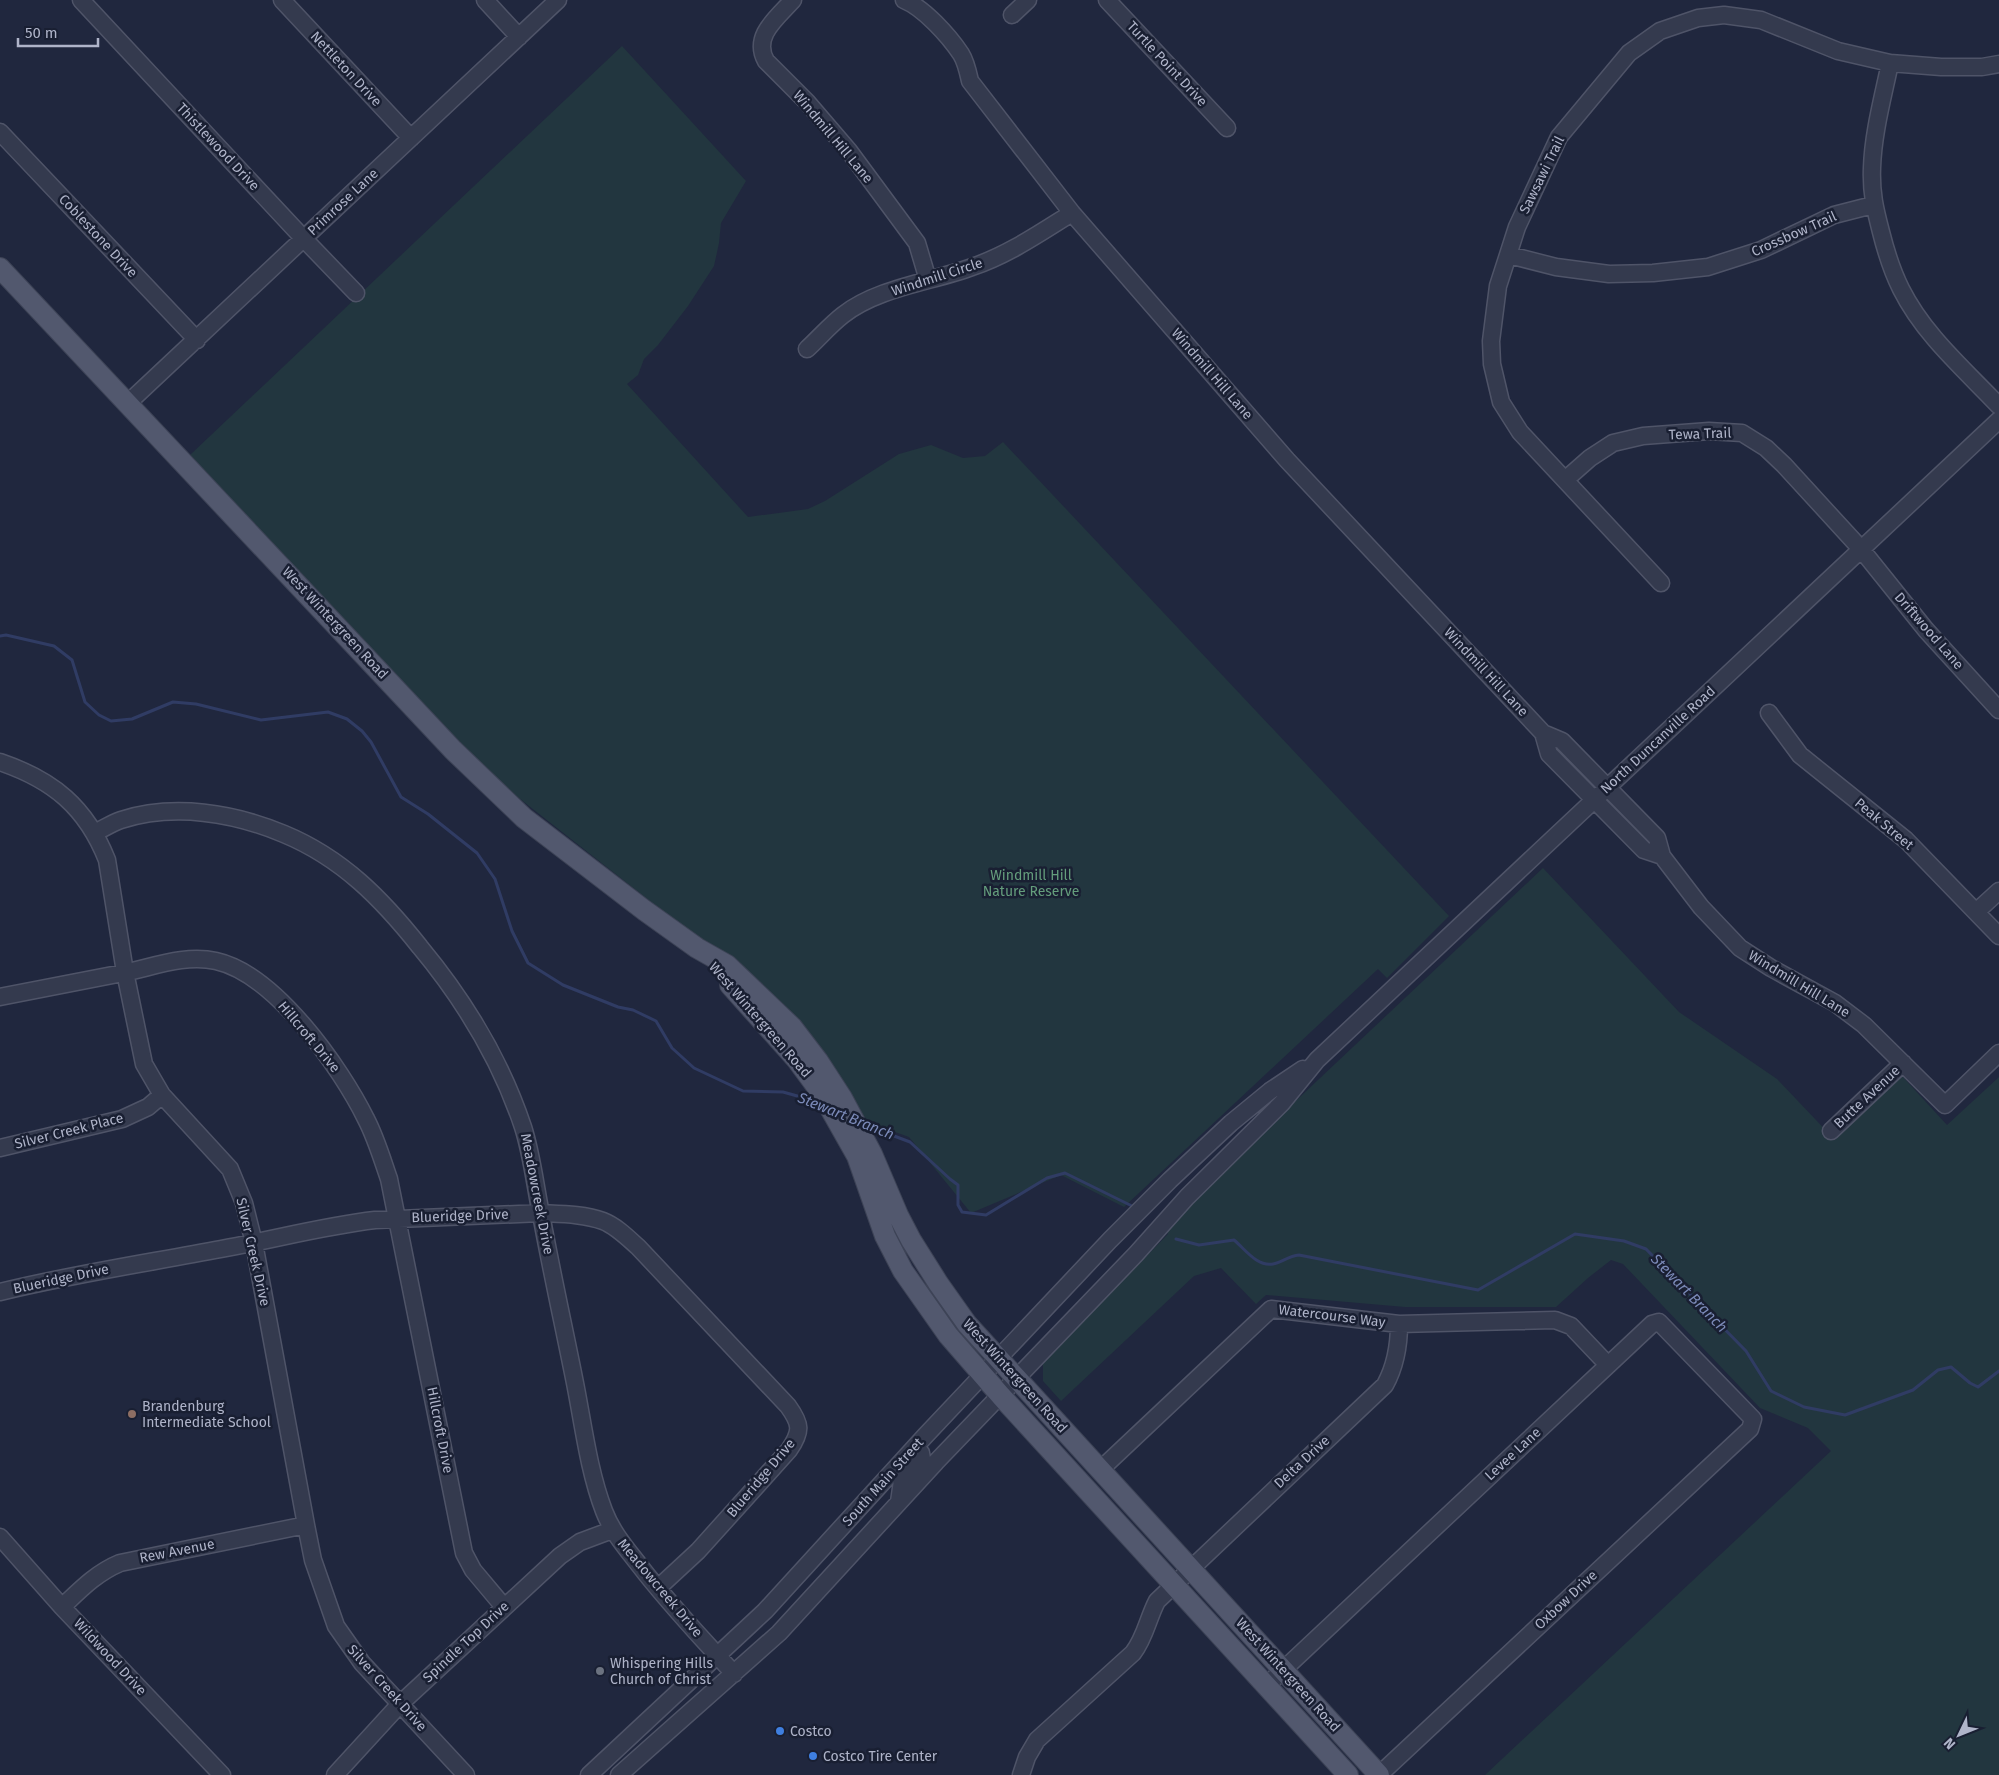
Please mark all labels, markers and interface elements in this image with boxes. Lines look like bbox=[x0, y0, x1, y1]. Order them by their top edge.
scale bar bbox=[18, 15, 98, 47]
street label: Turtle Point Drive bbox=[1123, 18, 1211, 110]
text: 50 m bbox=[25, 24, 58, 42]
street label: Nettleton Drive bbox=[307, 28, 385, 110]
street label: Windmill Hill Lane bbox=[789, 87, 877, 187]
street label: Thistlewood Drive bbox=[173, 100, 263, 194]
street label: Sawsawi Trail bbox=[1516, 133, 1568, 217]
street label: Primrose Lane bbox=[304, 165, 382, 239]
street label: Coblestone Drive bbox=[55, 191, 141, 281]
street label: Crossbow Trail bbox=[1749, 208, 1839, 260]
street label: Windmill Circle bbox=[889, 254, 985, 300]
street label: Windmill Hill Lane bbox=[1168, 325, 1256, 423]
street label: Tewa Trail bbox=[1668, 424, 1732, 444]
street label: West Wintergreen Road bbox=[278, 563, 392, 683]
street label: Driftwood Lane bbox=[1891, 589, 1967, 673]
street label: Windmill Hill Lane bbox=[1440, 624, 1532, 720]
street label: North Duncanville Road bbox=[1597, 683, 1719, 797]
street label: Peak Street bbox=[1851, 794, 1918, 854]
park label: Windmill Hill Nature Reserve bbox=[983, 867, 1079, 900]
street label: Windmill Hill Lane bbox=[1745, 947, 1853, 1021]
street label: West Wintergreen Road bbox=[705, 959, 815, 1081]
street label: Hillcroft Drive bbox=[274, 998, 344, 1076]
street label: Butte Avenue bbox=[1830, 1062, 1904, 1132]
water label: Stewart Branch bbox=[794, 1088, 897, 1144]
street label: Silver Creek Place bbox=[13, 1109, 125, 1153]
street label: Meadowcreek Drive bbox=[517, 1132, 557, 1256]
street label: Silver Creek Drive bbox=[232, 1196, 274, 1308]
street label: Blueridge Drive bbox=[411, 1206, 509, 1226]
water label: Stewart Branch bbox=[1646, 1249, 1731, 1336]
street label: Blueridge Drive bbox=[12, 1261, 110, 1297]
street label: Watercourse Way bbox=[1278, 1301, 1386, 1331]
street label: West Wintergreen Road bbox=[959, 1316, 1071, 1436]
street label: Hillcroft Drive bbox=[423, 1385, 457, 1475]
place label: Brandenburg Intermediate School bbox=[142, 1398, 271, 1431]
marker: Brandenburg Intermediate School bbox=[126, 1408, 138, 1420]
street label: Levee Lane bbox=[1482, 1424, 1544, 1484]
street label: Delta Drive bbox=[1271, 1432, 1333, 1492]
street label: South Main Street bbox=[839, 1434, 928, 1530]
street label: Blueridge Drive bbox=[723, 1435, 799, 1521]
street label: Rew Avenue bbox=[138, 1535, 216, 1567]
street label: Meadowcreek Drive bbox=[614, 1535, 706, 1641]
street label: Oxbow Drive bbox=[1531, 1567, 1601, 1633]
street label: Spindle Top Drive bbox=[419, 1598, 513, 1686]
street label: Wildwood Drive bbox=[70, 1615, 150, 1699]
street label: West Wintergreen Road bbox=[1232, 1615, 1344, 1735]
street label: Silver Creek Drive bbox=[344, 1641, 430, 1735]
place label: Whispering Hills Church of Christ bbox=[610, 1655, 713, 1688]
marker: Whispering Hills Church of Christ bbox=[594, 1665, 606, 1677]
north arrow bbox=[1934, 1710, 1984, 1760]
place label: Costco bbox=[790, 1723, 832, 1740]
marker: Costco bbox=[774, 1725, 786, 1737]
text: N bbox=[1940, 1734, 1959, 1753]
place label: Costco Tire Center bbox=[823, 1748, 938, 1765]
marker: Costco Tire Center bbox=[807, 1750, 819, 1762]

